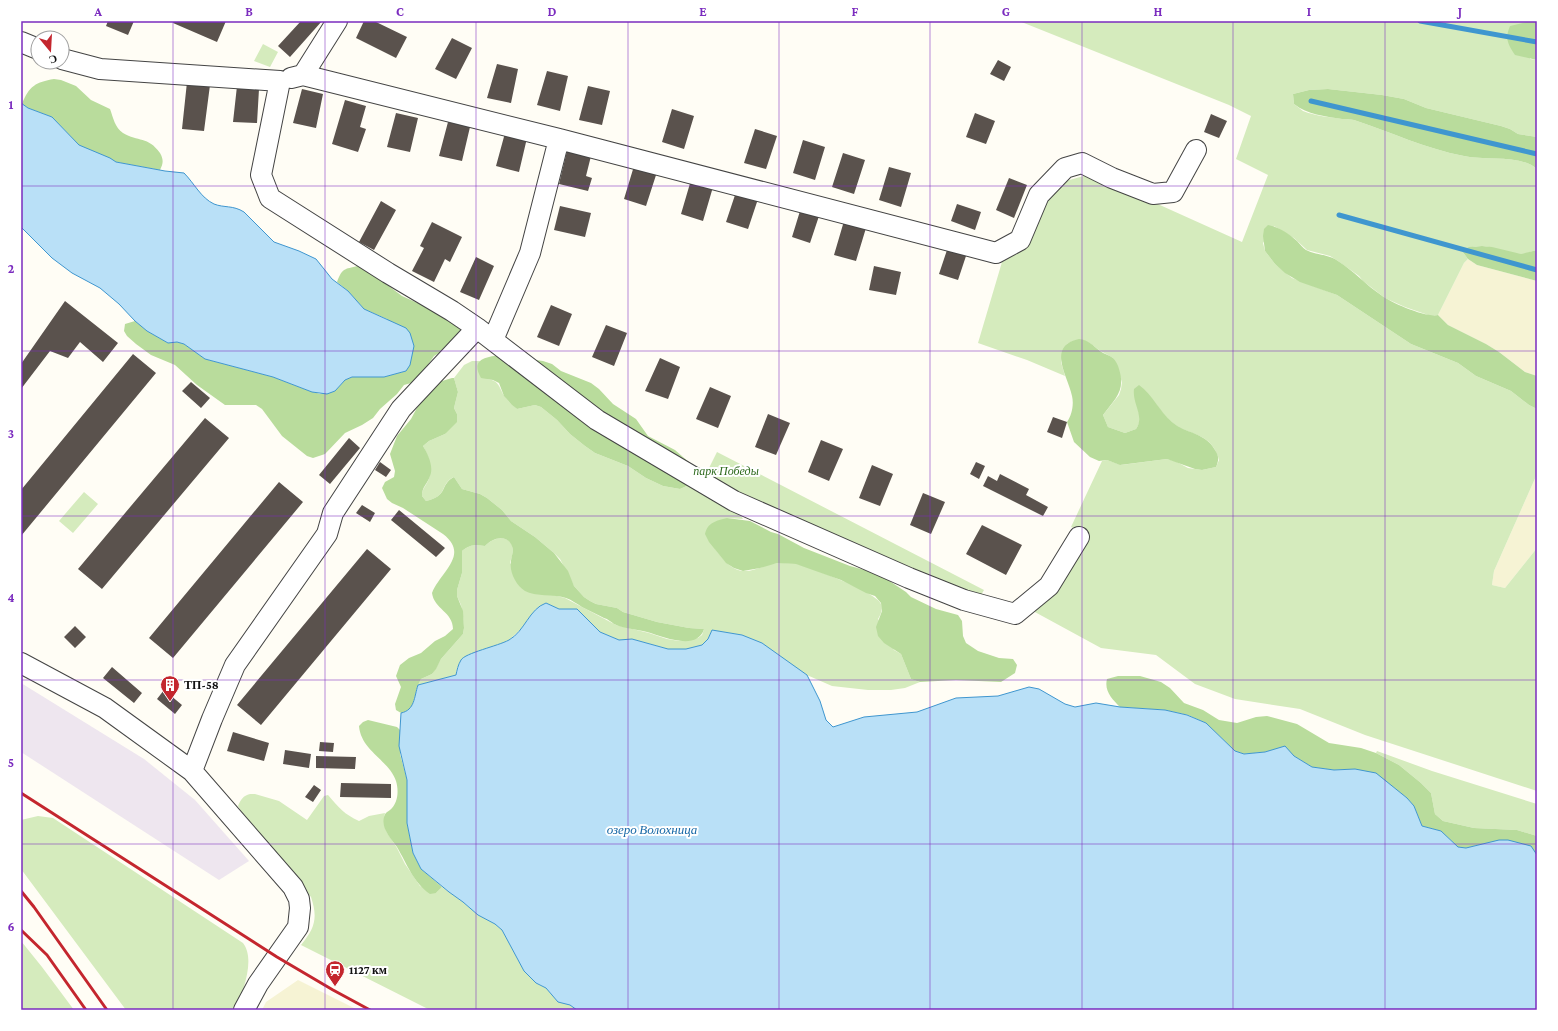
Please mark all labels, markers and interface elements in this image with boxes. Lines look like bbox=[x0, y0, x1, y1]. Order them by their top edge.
text: A bbox=[93, 4, 102, 19]
text: B bbox=[245, 4, 253, 19]
text: C bbox=[396, 4, 404, 19]
text: D bbox=[548, 4, 557, 19]
text: E bbox=[699, 4, 707, 19]
text: F bbox=[852, 4, 859, 19]
text: G bbox=[1002, 4, 1010, 19]
text: H bbox=[1154, 4, 1163, 19]
text: I bbox=[1307, 4, 1311, 19]
text: J bbox=[1456, 4, 1462, 19]
north arrow bbox=[30, 30, 70, 70]
text: С bbox=[47, 53, 59, 66]
text: 1 bbox=[9, 97, 14, 112]
text: 2 bbox=[8, 261, 15, 276]
text: 3 bbox=[8, 426, 14, 441]
park label: парк Победы bbox=[693, 464, 759, 478]
text: 4 bbox=[7, 590, 15, 605]
building icon: ТП-58 bbox=[159, 674, 181, 702]
place label: ТП-58 bbox=[184, 678, 219, 692]
text: 5 bbox=[8, 755, 14, 770]
water label: озеро Волохница bbox=[607, 822, 698, 837]
text: 6 bbox=[7, 919, 15, 934]
station icon: 1127 км bbox=[324, 959, 346, 987]
place label: 1127 км bbox=[349, 963, 387, 977]

